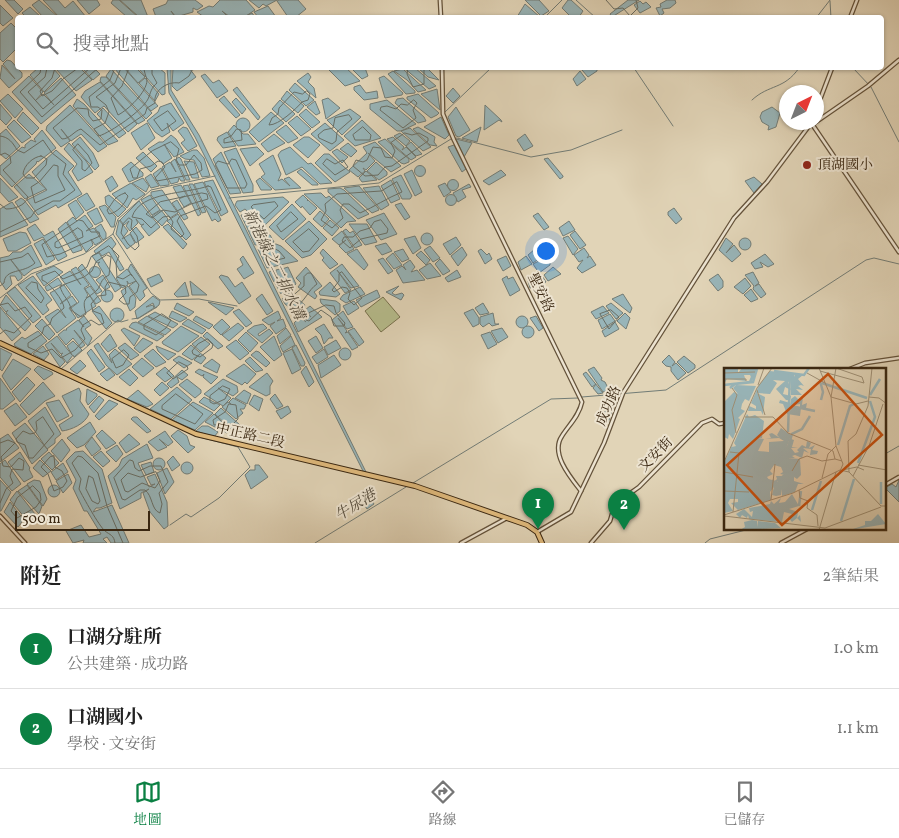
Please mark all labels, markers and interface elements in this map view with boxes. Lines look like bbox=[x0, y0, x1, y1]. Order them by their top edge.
search box bbox=[15, 15, 884, 70]
icon: search bbox=[33, 29, 61, 57]
text: 搜尋地點 bbox=[73, 32, 149, 58]
north arrow bbox=[779, 85, 824, 130]
place label: 頂湖國小 bbox=[817, 156, 873, 175]
marker: 頂湖國小 bbox=[801, 159, 813, 171]
water label: 新港線之二排水溝 bbox=[237, 206, 310, 325]
your location bbox=[533, 238, 559, 264]
street label: 聖安路 bbox=[522, 270, 558, 316]
inset map bbox=[724, 368, 886, 530]
street label: 成功路 bbox=[592, 383, 626, 429]
street label: 中正路二段 bbox=[214, 419, 286, 453]
street label: 文安街 bbox=[635, 433, 677, 477]
water label: 牛尿港 bbox=[331, 484, 382, 527]
pin: 1 bbox=[522, 488, 554, 529]
pin: 2 bbox=[608, 489, 640, 530]
scale bar bbox=[15, 508, 150, 531]
text: 500 m bbox=[22, 510, 61, 529]
text: 附近 bbox=[20, 563, 62, 592]
text: 2筆結果 bbox=[822, 566, 879, 588]
text: 口湖分駐所 bbox=[67, 625, 162, 651]
text: 1 bbox=[33, 638, 39, 660]
text: 1.0 km bbox=[833, 638, 879, 660]
text: 公共建築 · 成功路 bbox=[67, 654, 189, 676]
text: 口湖國小 bbox=[67, 705, 143, 731]
text: 2 bbox=[32, 718, 40, 740]
text: 1.1 km bbox=[837, 718, 879, 740]
text: 學校 · 文安街 bbox=[67, 734, 157, 756]
tab: 地圖 bbox=[134, 778, 162, 830]
tab: 路線 bbox=[429, 778, 457, 830]
tab: 已儲存 bbox=[724, 778, 766, 830]

